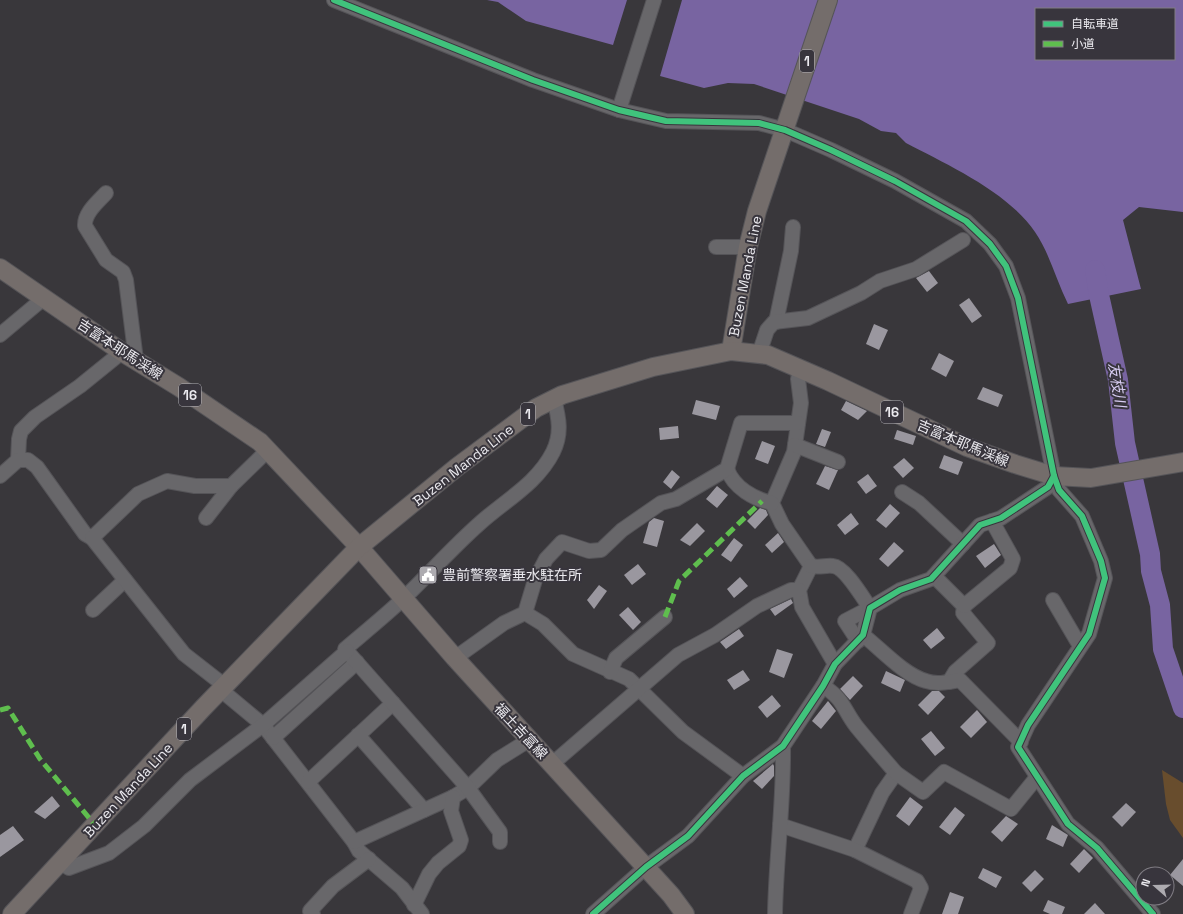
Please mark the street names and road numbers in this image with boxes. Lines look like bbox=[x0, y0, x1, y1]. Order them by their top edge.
road number: 1 bbox=[800, 50, 814, 72]
street label: Buzen Manda Line bbox=[724, 214, 766, 338]
street label: 吉富本耶馬渓線 bbox=[74, 315, 166, 383]
road number: 16 bbox=[179, 384, 201, 406]
road number: 16 bbox=[881, 401, 903, 423]
road number: 1 bbox=[521, 403, 535, 425]
street label: 吉富本耶馬渓線 bbox=[914, 416, 1012, 470]
street label: Buzen Manda Line bbox=[409, 420, 517, 510]
street label: 福土吉富線 bbox=[491, 699, 551, 763]
road number: 1 bbox=[177, 718, 191, 740]
street label: Buzen Manda Line bbox=[80, 739, 176, 841]

